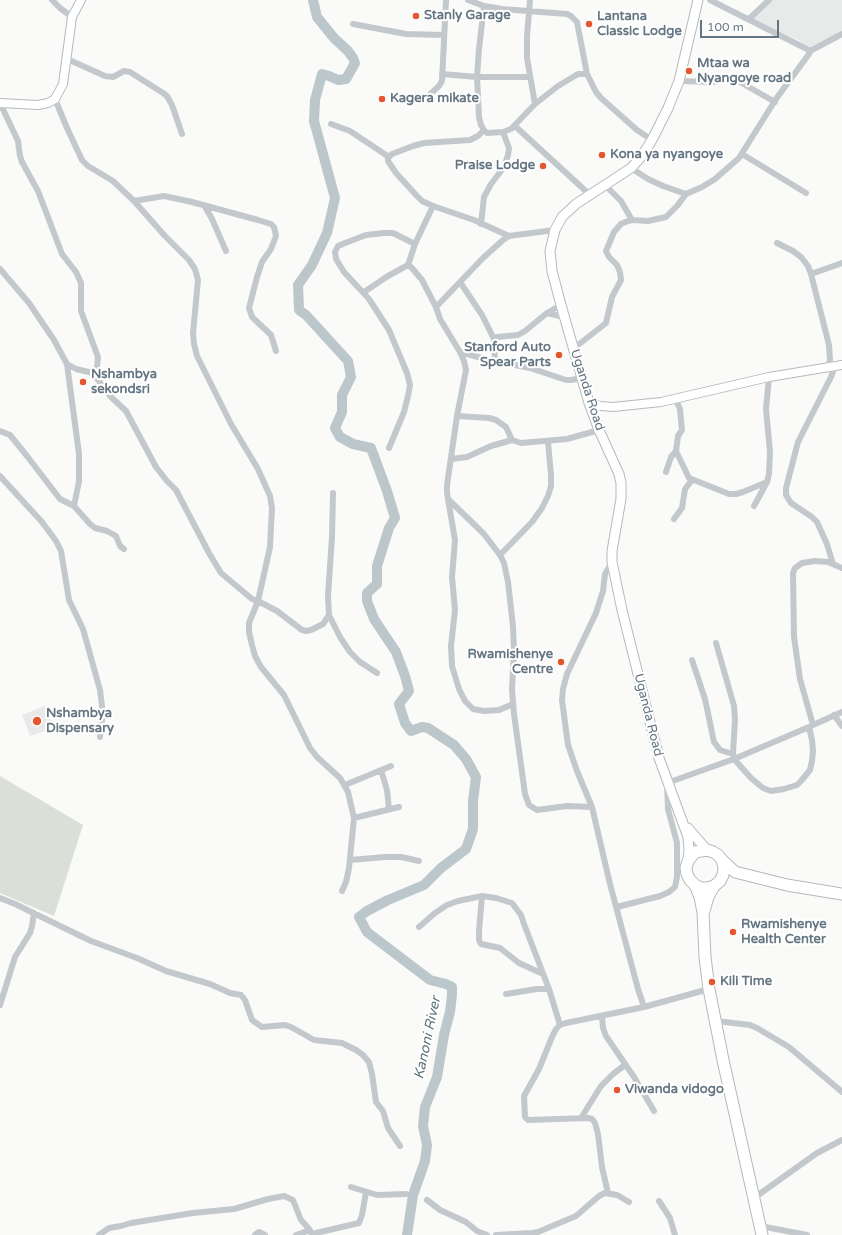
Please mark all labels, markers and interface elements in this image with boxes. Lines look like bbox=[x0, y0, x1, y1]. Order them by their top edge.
place label: Stanly Garage bbox=[424, 8, 511, 24]
place label: Lantana Classic Lodge bbox=[597, 9, 682, 40]
marker: Stanly Garage bbox=[411, 11, 421, 21]
scale bar bbox=[702, 12, 781, 38]
marker: Lantana Classic Lodge bbox=[584, 19, 594, 29]
text: 100 m bbox=[707, 20, 744, 34]
place label: Mtaa wa Nyangoye road bbox=[697, 56, 791, 87]
marker: Mtaa wa Nyangoye road bbox=[684, 66, 694, 76]
place label: Kagera mikate bbox=[390, 91, 479, 107]
marker: Kagera mikate bbox=[377, 94, 387, 104]
place label: Kona ya nyangoye bbox=[610, 147, 723, 163]
marker: Kona ya nyangoye bbox=[597, 150, 607, 160]
place label: Praise Lodge bbox=[455, 158, 535, 174]
marker: Praise Lodge bbox=[538, 161, 548, 171]
place label: Stanford Auto Spear Parts bbox=[464, 340, 551, 371]
street label: Uganda Road bbox=[567, 347, 607, 433]
marker: Stanford Auto Spear Parts bbox=[554, 350, 564, 360]
place label: Nshambya sekondsri bbox=[91, 367, 157, 398]
marker: Nshambya sekondsri bbox=[78, 377, 88, 387]
place label: Rwamishenye Centre bbox=[467, 647, 553, 678]
marker: Rwamishenye Centre bbox=[556, 657, 566, 667]
street label: Uganda Road bbox=[630, 672, 666, 758]
place label: Nshambya Dispensary bbox=[46, 706, 114, 737]
marker: Nshambya Dispensary bbox=[31, 715, 43, 727]
place label: Rwamishenye Health Center bbox=[741, 917, 827, 948]
marker: Rwamishenye Health Center bbox=[728, 927, 738, 937]
place label: Kili Time bbox=[720, 974, 772, 990]
marker: Kili Time bbox=[707, 977, 717, 987]
water label: Kanoni River bbox=[411, 995, 445, 1081]
place label: Viwanda vidogo bbox=[625, 1082, 724, 1098]
marker: Viwanda vidogo bbox=[612, 1085, 622, 1095]

